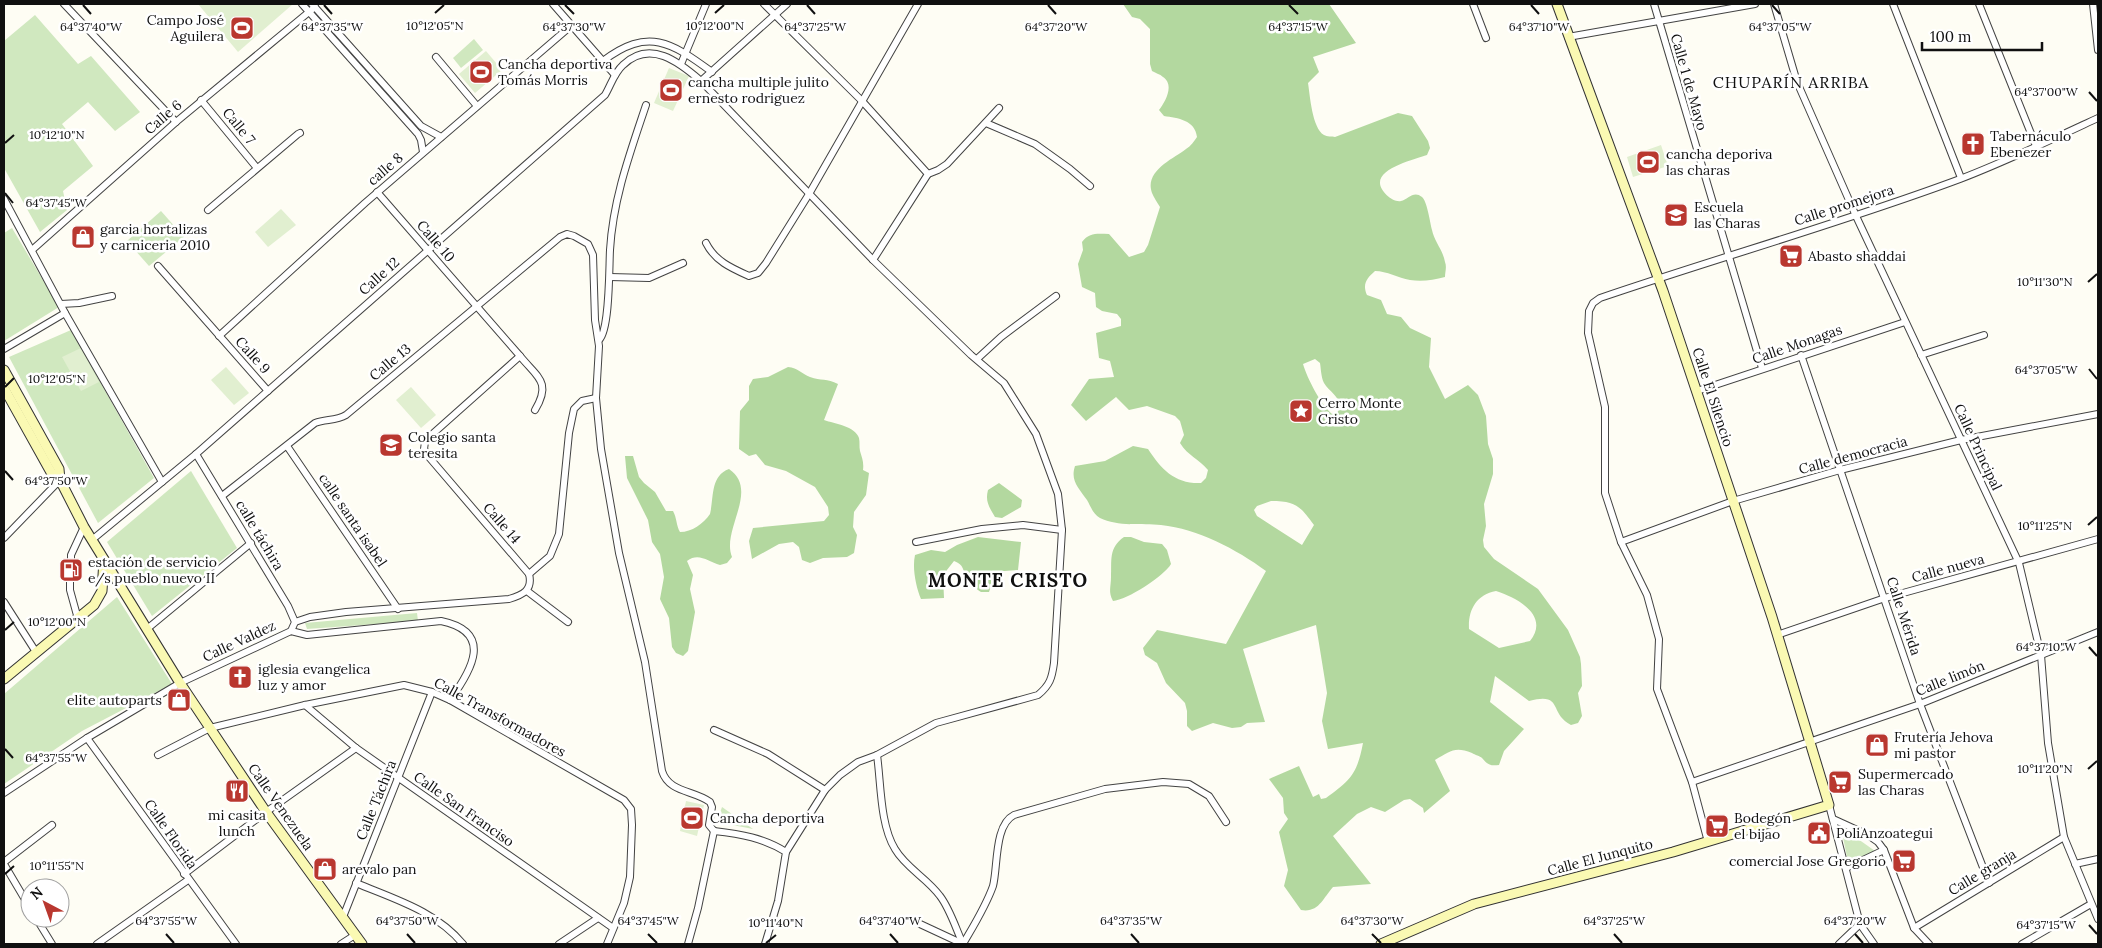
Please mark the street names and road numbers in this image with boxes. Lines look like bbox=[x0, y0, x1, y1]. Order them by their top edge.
street label: Calle 1 de Mayo bbox=[1667, 32, 1711, 132]
street label: Calle 6 bbox=[140, 96, 186, 138]
street label: Calle 7 bbox=[219, 104, 260, 149]
street label: calle 8 bbox=[363, 149, 407, 189]
street label: Calle promejora bbox=[1792, 180, 1896, 230]
street label: Calle 10 bbox=[413, 216, 459, 266]
street label: Calle 12 bbox=[355, 253, 403, 299]
street label: Calle Monagas bbox=[1750, 320, 1844, 368]
street label: Calle 9 bbox=[232, 333, 274, 377]
street label: Calle 13 bbox=[366, 339, 415, 385]
street label: Calle El Silencio bbox=[1688, 345, 1738, 449]
street label: Calle Principal bbox=[1950, 401, 2006, 493]
street label: Calle democracia bbox=[1797, 432, 1909, 478]
street label: calle santa isabel bbox=[315, 470, 391, 570]
street label: calle táchira bbox=[232, 496, 288, 574]
street label: Calle 14 bbox=[479, 499, 525, 548]
street label: Calle nueva bbox=[1910, 550, 1986, 586]
street label: Calle Mérida bbox=[1883, 574, 1925, 658]
street label: Calle Valdez bbox=[199, 616, 279, 666]
street label: Calle limón bbox=[1913, 656, 1988, 700]
street label: Calle Transformadores bbox=[431, 673, 569, 761]
street label: Calle Táchira bbox=[352, 757, 400, 843]
street label: Calle Venezuela bbox=[244, 760, 318, 854]
street label: Calle San Franciso bbox=[410, 768, 518, 850]
street label: Calle Florida bbox=[140, 796, 202, 872]
street label: Calle El Junquito bbox=[1545, 834, 1655, 880]
street label: Calle granja bbox=[1945, 845, 2019, 899]

